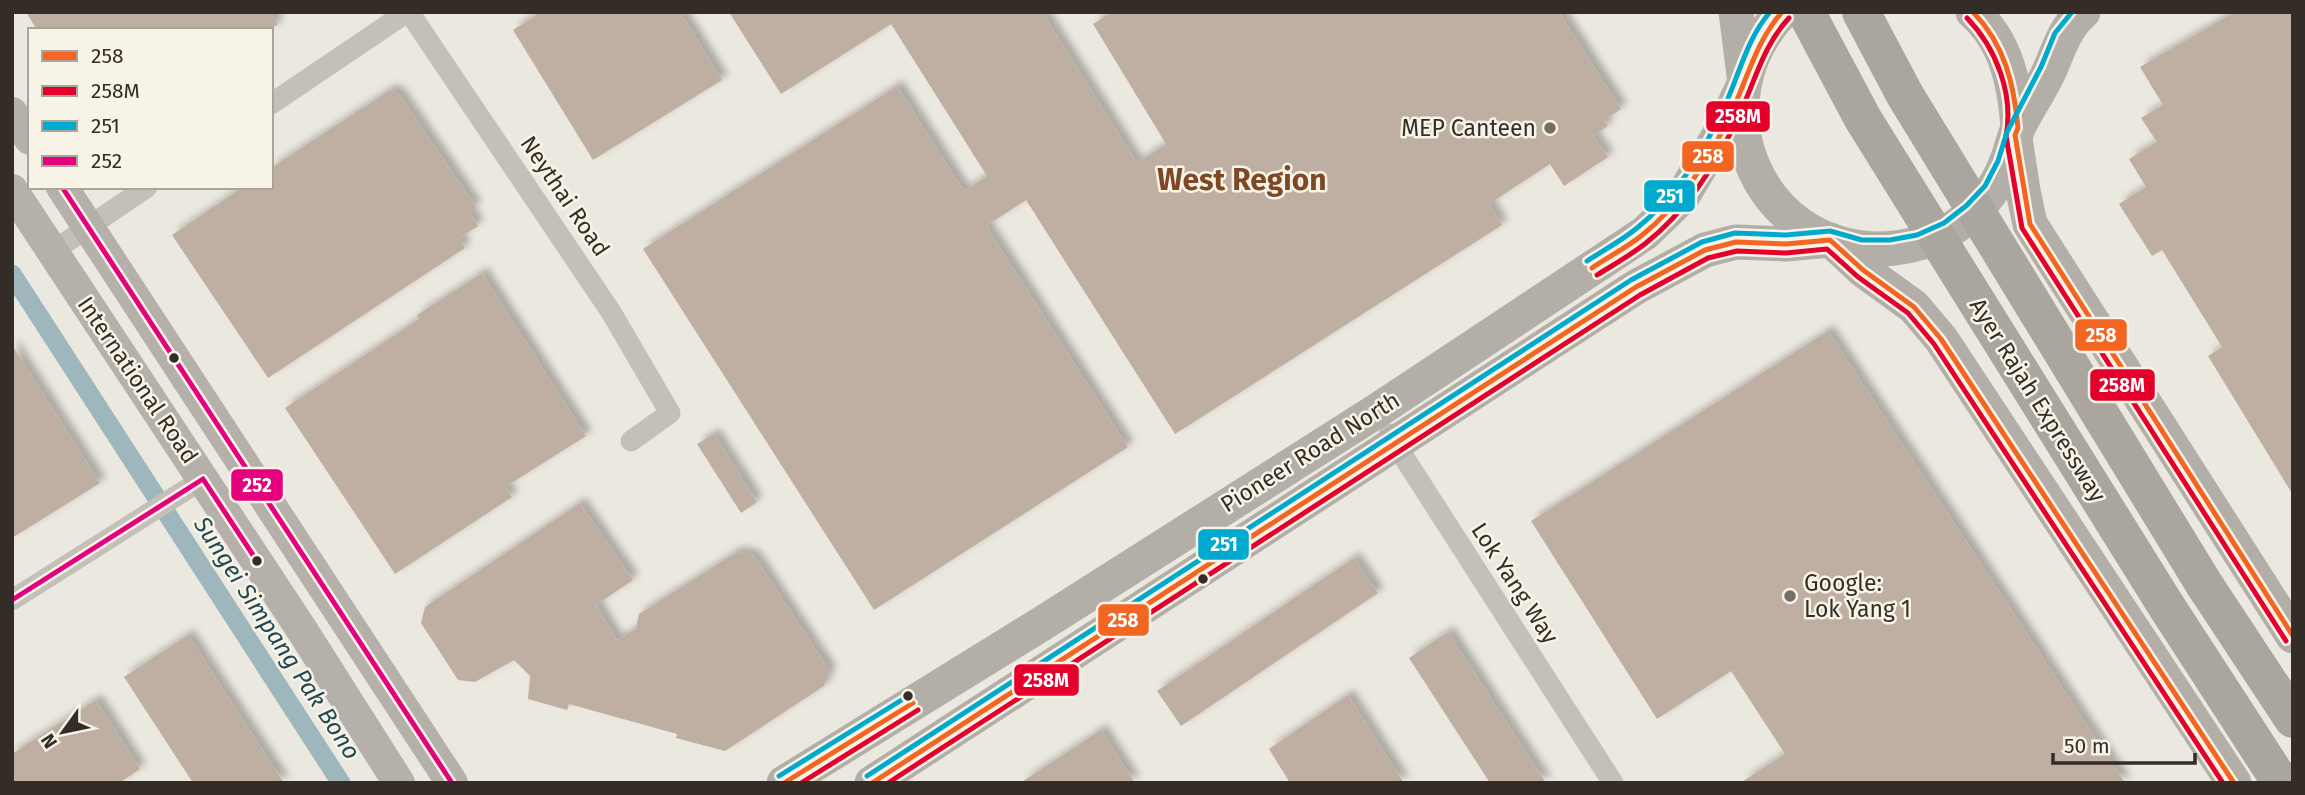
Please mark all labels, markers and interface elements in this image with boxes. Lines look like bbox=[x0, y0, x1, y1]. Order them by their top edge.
legend bbox=[28, 28, 273, 189]
text: 258 bbox=[91, 43, 124, 69]
text: 258M bbox=[91, 78, 140, 104]
line badge: 258M bbox=[1705, 100, 1771, 133]
text: 258M bbox=[1715, 105, 1761, 128]
text: 251 bbox=[91, 113, 120, 139]
place label: MEP Canteen bbox=[1401, 114, 1536, 142]
marker: MEP Canteen bbox=[1542, 120, 1558, 136]
street label: Neythai Road bbox=[514, 130, 616, 262]
line badge: 258 bbox=[1681, 140, 1735, 173]
text: 258 bbox=[1692, 145, 1724, 168]
text: 252 bbox=[91, 148, 122, 174]
district label: West Region bbox=[1157, 162, 1327, 198]
line badge: 251 bbox=[1643, 179, 1696, 213]
text: 251 bbox=[1656, 185, 1684, 208]
street label: International Road bbox=[72, 291, 204, 469]
street label: Ayer Rajah Expressway bbox=[1964, 293, 2113, 508]
line badge: 258 bbox=[2074, 318, 2128, 352]
text: 258 bbox=[2085, 324, 2117, 347]
unlabelled marker bbox=[167, 351, 181, 365]
line badge: 258M bbox=[2089, 368, 2156, 402]
text: 258M bbox=[2099, 374, 2145, 397]
street label: Pioneer Road North bbox=[1215, 386, 1405, 518]
line badge: 252 bbox=[230, 468, 284, 502]
text: 252 bbox=[242, 474, 272, 497]
water label: Sungei Simpang Pak Bono bbox=[187, 511, 366, 765]
street label: Lok Yang Way bbox=[1465, 517, 1565, 649]
line badge: 251 bbox=[1197, 528, 1250, 561]
text: 251 bbox=[1210, 533, 1238, 556]
unlabelled marker bbox=[250, 554, 264, 568]
place label: Google: Lok Yang 1 bbox=[1804, 569, 1911, 623]
unlabelled marker bbox=[1196, 572, 1210, 586]
marker: Google: Lok Yang 1 bbox=[1782, 588, 1798, 604]
line badge: 258 bbox=[1097, 603, 1150, 637]
text: 258 bbox=[1107, 609, 1139, 632]
line badge: 258M bbox=[1013, 663, 1080, 697]
text: 258M bbox=[1023, 669, 1069, 692]
unlabelled marker bbox=[901, 689, 915, 703]
north arrow bbox=[28, 697, 98, 767]
scale bar bbox=[2053, 722, 2195, 766]
text: N bbox=[36, 729, 62, 753]
text: 50 m bbox=[2064, 733, 2110, 759]

